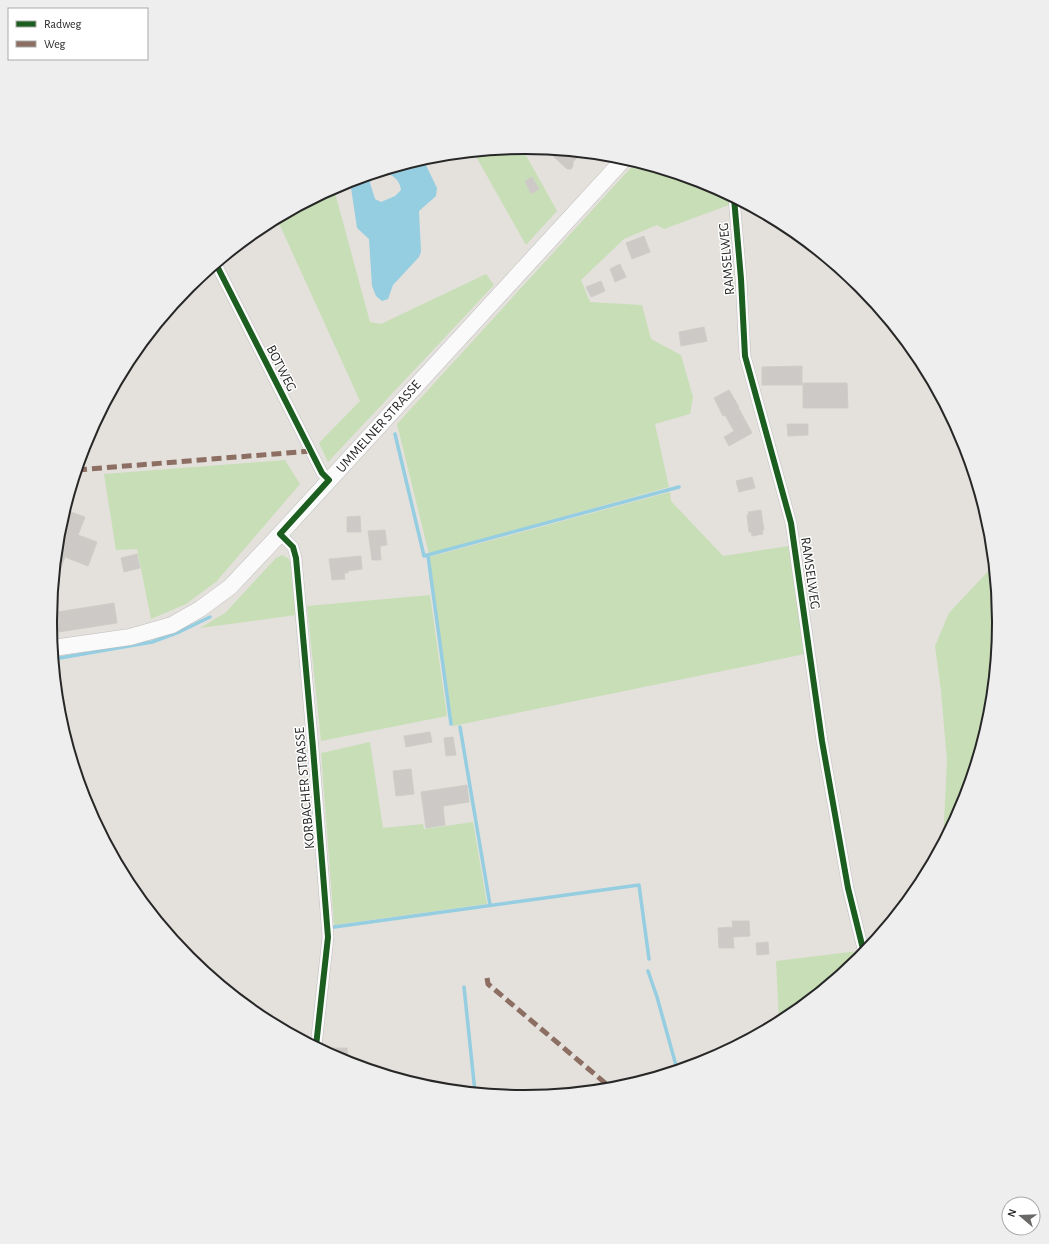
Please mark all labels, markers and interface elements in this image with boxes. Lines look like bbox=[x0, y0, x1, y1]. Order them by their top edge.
legend bbox=[8, 8, 148, 60]
text: Radweg bbox=[44, 18, 81, 30]
text: Weg bbox=[44, 38, 66, 50]
street label: RAMSELWEG bbox=[717, 222, 737, 296]
street label: BOTWEG bbox=[263, 343, 299, 394]
street label: UMMELNER STRASSE bbox=[334, 378, 424, 476]
street label: RAMSELWEG bbox=[798, 536, 822, 610]
street label: KORBACHER STRASSE bbox=[293, 726, 317, 849]
north arrow bbox=[1001, 1196, 1041, 1236]
text: N bbox=[1006, 1207, 1018, 1218]

